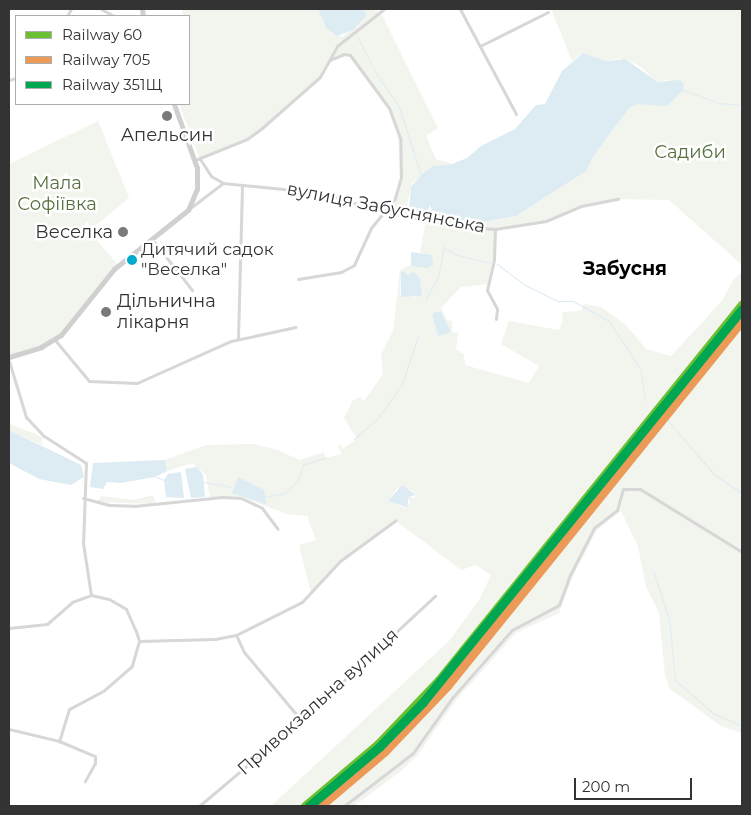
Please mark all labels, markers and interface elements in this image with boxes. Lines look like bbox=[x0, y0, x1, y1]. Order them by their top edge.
legend bbox=[15, 15, 190, 105]
text: Railway 60 bbox=[62, 25, 142, 44]
text: Railway 705 bbox=[62, 50, 150, 69]
text: Railway 351Щ bbox=[62, 75, 162, 94]
marker: Апельсин bbox=[161, 110, 173, 122]
place label: Апельсин bbox=[121, 124, 213, 146]
park label: Садиби bbox=[654, 141, 726, 163]
park label: Мала Софіївка bbox=[17, 173, 97, 215]
street label: вулиця Забуснянська bbox=[285, 178, 487, 238]
place label: Веселка bbox=[35, 221, 113, 243]
marker: Веселка bbox=[117, 226, 129, 238]
place label: Дитячий садок "Веселка" bbox=[141, 240, 274, 280]
marker: Дитячий садок "Веселка" bbox=[127, 255, 137, 265]
district label: Забусня bbox=[583, 258, 667, 280]
place label: Дільнична лікарня bbox=[117, 291, 216, 334]
marker: Дільнична лікарня bbox=[99, 305, 113, 319]
street label: Привокзальна вулиця bbox=[233, 624, 403, 780]
scale bar bbox=[576, 768, 694, 800]
text: 200 m bbox=[582, 777, 630, 796]

